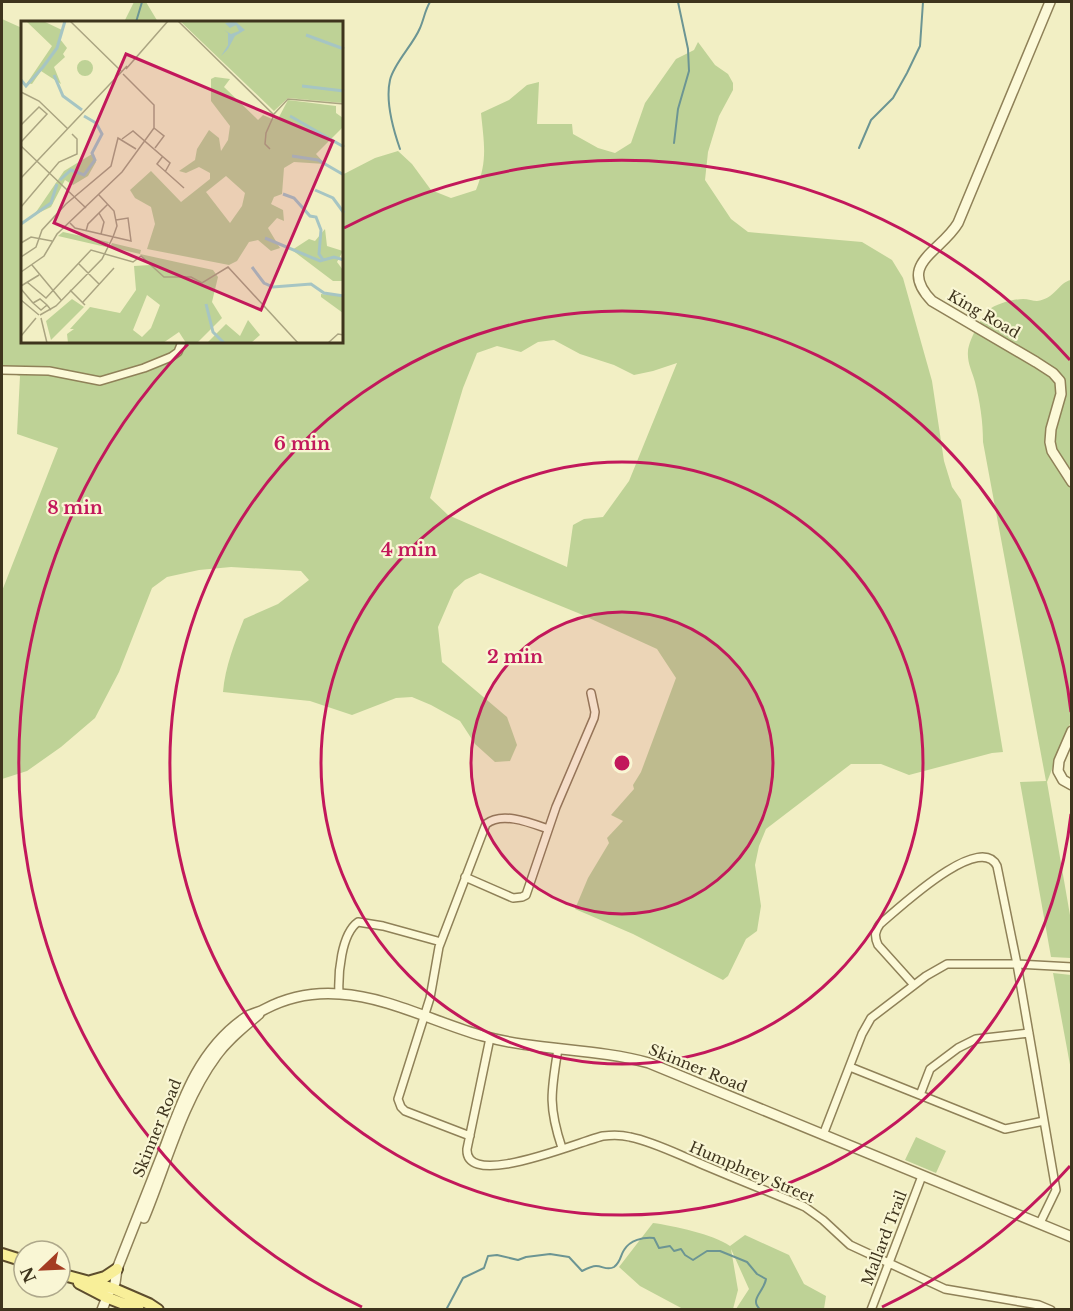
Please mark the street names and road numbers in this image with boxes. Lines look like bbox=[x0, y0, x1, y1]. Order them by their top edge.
street label: King Road bbox=[945, 286, 1023, 342]
street label: Skinner Road bbox=[646, 1040, 750, 1096]
street label: Skinner Road bbox=[129, 1076, 185, 1180]
street label: Humphrey Street bbox=[687, 1137, 818, 1207]
street label: Mallard Trail bbox=[857, 1188, 911, 1288]

